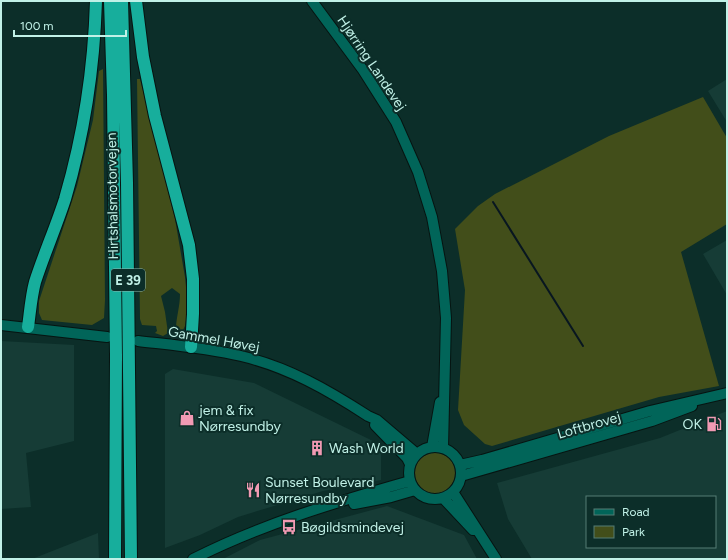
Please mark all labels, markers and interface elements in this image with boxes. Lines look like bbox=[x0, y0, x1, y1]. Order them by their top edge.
scale bar bbox=[14, 12, 126, 38]
street label: Hjørring Landevej bbox=[333, 13, 410, 114]
text: 100 m bbox=[20, 19, 54, 33]
street label: Hirtshalsmotorvejen bbox=[103, 132, 122, 260]
road number: E 39 bbox=[111, 269, 145, 291]
street label: Gammel Høvej bbox=[167, 323, 261, 356]
place label: jem & fix Nørresundby bbox=[198, 402, 281, 435]
street label: Loftbrovej bbox=[555, 408, 623, 443]
shop icon: jem & fix Nørresundby bbox=[178, 409, 196, 427]
fuel station icon: OK bbox=[705, 415, 723, 433]
place label: OK bbox=[683, 416, 702, 433]
building icon: Wash World bbox=[308, 439, 326, 457]
place label: Wash World bbox=[329, 440, 404, 457]
place label: Sunset Boulevard Nørresundby bbox=[265, 474, 374, 507]
restaurant icon: Sunset Boulevard Nørresundby bbox=[244, 481, 262, 499]
legend bbox=[586, 496, 716, 548]
text: Road bbox=[622, 505, 650, 519]
bus stop icon: Bøgildsmindevej bbox=[280, 518, 298, 536]
place label: Bøgildsmindevej bbox=[301, 519, 404, 536]
text: Park bbox=[622, 525, 645, 539]

